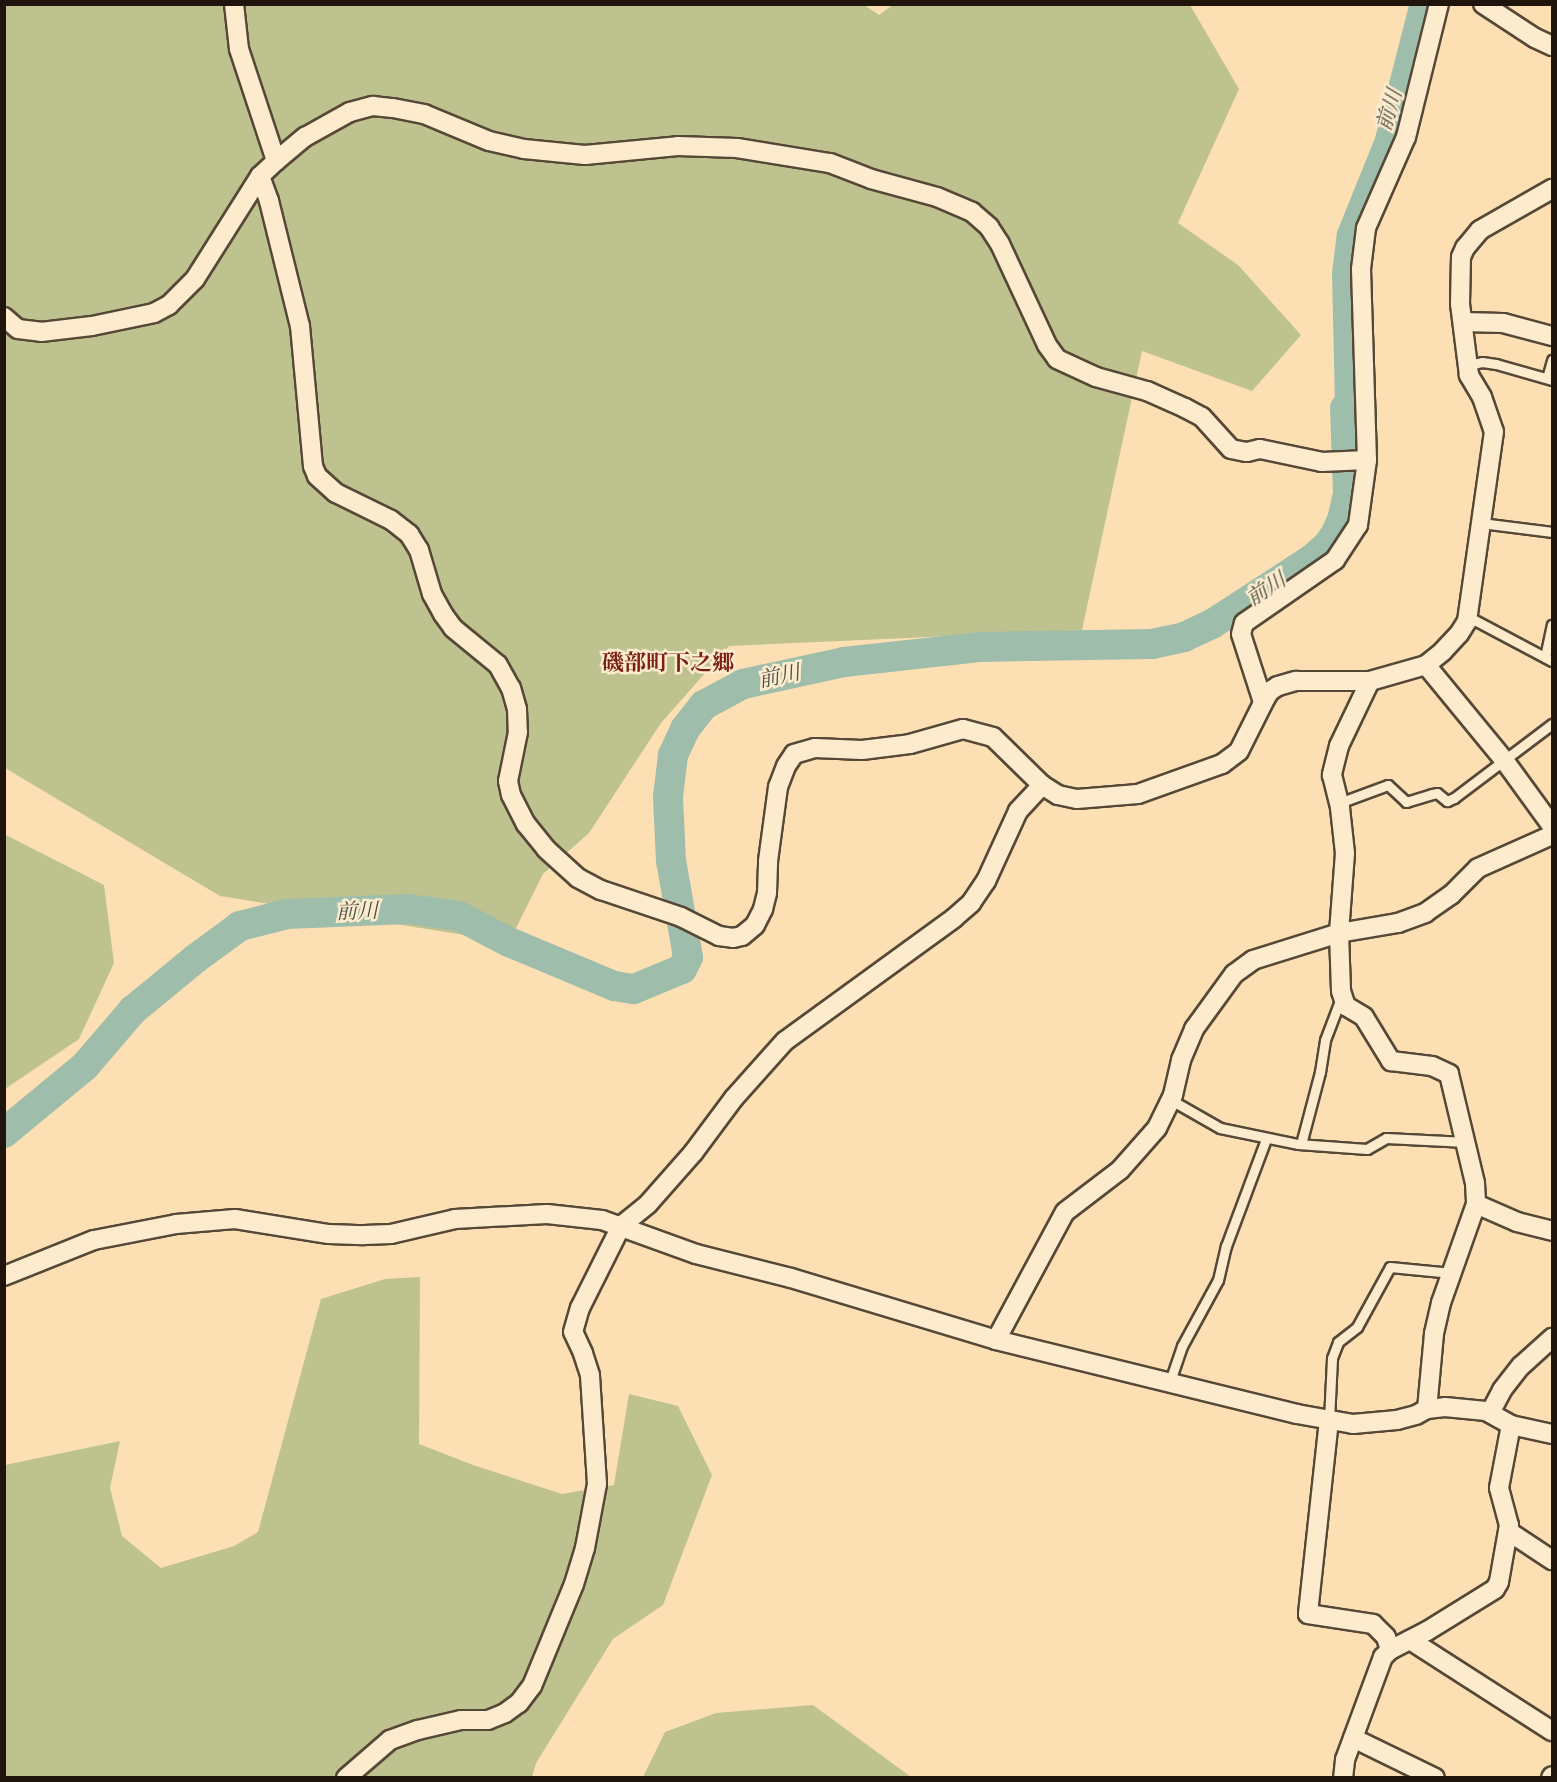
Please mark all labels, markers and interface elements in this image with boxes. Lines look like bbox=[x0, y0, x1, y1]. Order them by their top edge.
water label: 前川 bbox=[1371, 86, 1407, 134]
water label: 前川 bbox=[1242, 567, 1290, 611]
district label: 磯部町下之郷 bbox=[602, 651, 734, 677]
water label: 前川 bbox=[756, 659, 802, 693]
water label: 前川 bbox=[336, 898, 378, 924]

